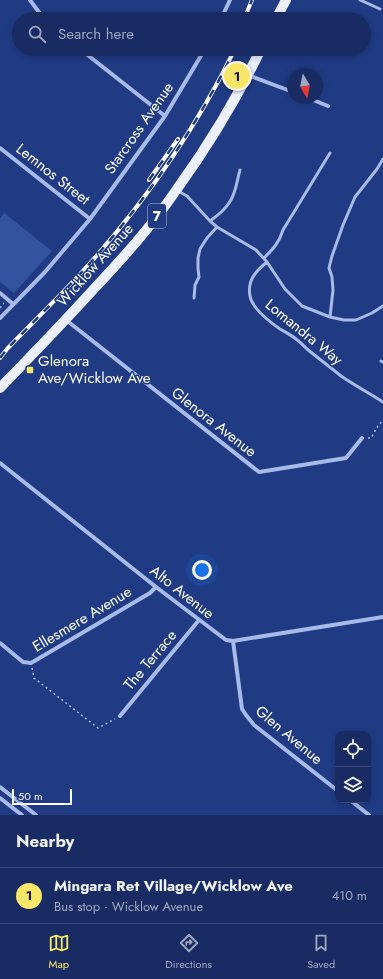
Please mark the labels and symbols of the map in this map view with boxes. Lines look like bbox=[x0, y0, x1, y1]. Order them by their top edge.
pin: 1 bbox=[224, 61, 250, 91]
north arrow bbox=[287, 68, 323, 104]
street label: Starcross Avenue bbox=[99, 77, 179, 178]
street label: Lemnos Street bbox=[11, 138, 95, 210]
road number: 7 bbox=[148, 204, 166, 228]
street label: Wicklow Avenue bbox=[52, 218, 139, 312]
street label: Lomandra Way bbox=[260, 294, 348, 370]
place label: Glenora Ave/Wicklow Ave bbox=[38, 350, 151, 389]
marker: Glenora Ave/Wicklow Ave bbox=[25, 365, 35, 375]
street label: Glenora Avenue bbox=[167, 382, 261, 462]
street label: Alto Avenue bbox=[145, 560, 219, 624]
your location bbox=[192, 560, 212, 580]
street label: Ellesmere Avenue bbox=[28, 581, 136, 657]
street label: The Terrace bbox=[118, 625, 182, 695]
street label: Glen Avenue bbox=[251, 700, 328, 770]
scale bar bbox=[12, 787, 72, 806]

